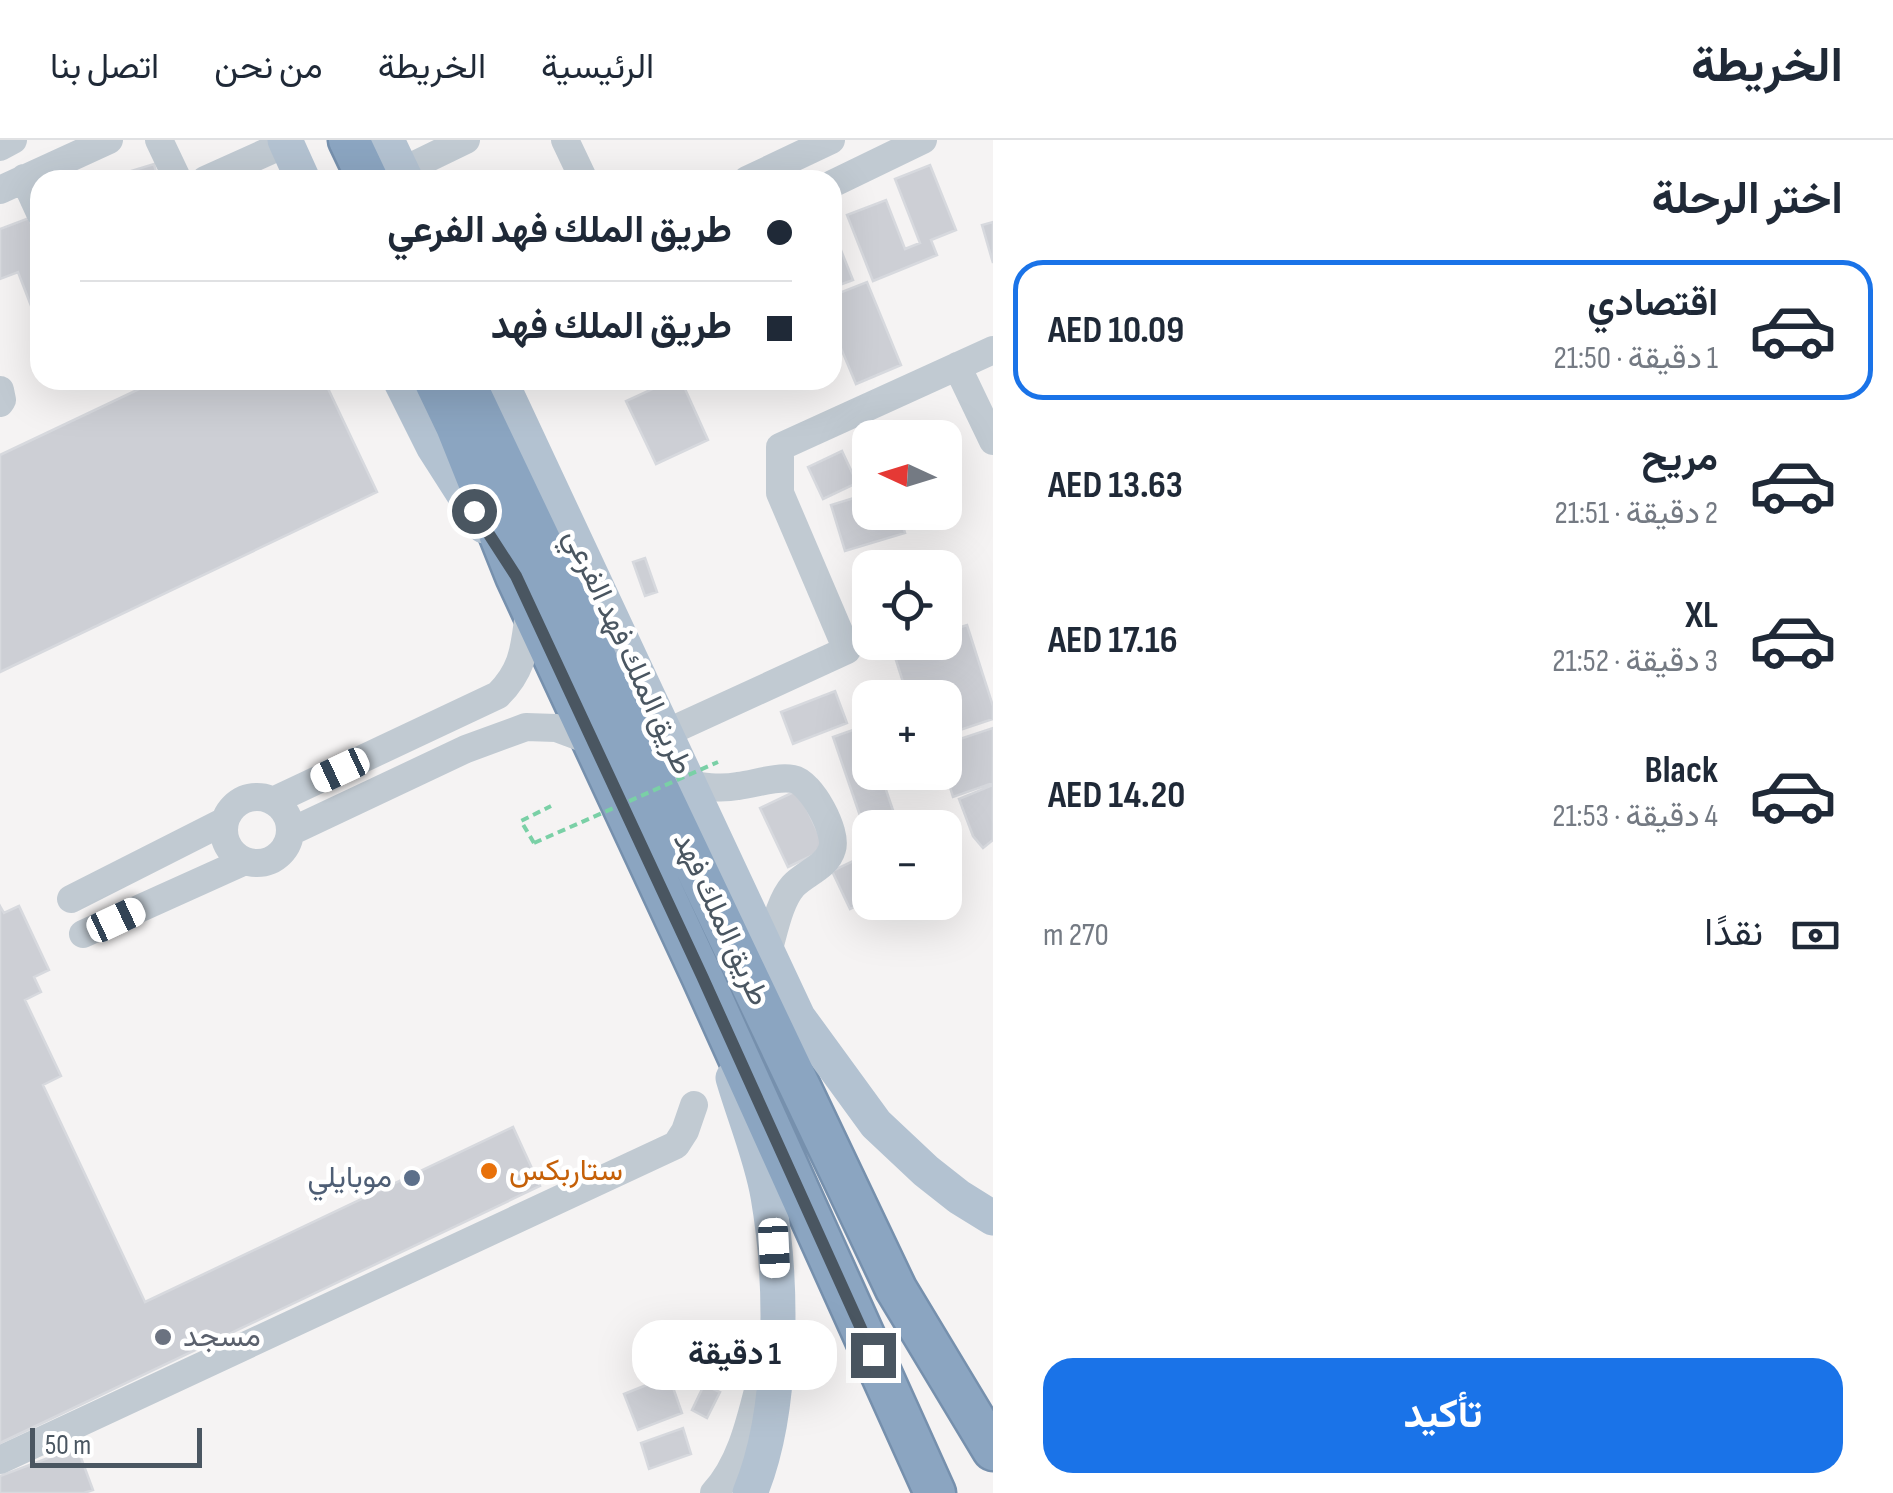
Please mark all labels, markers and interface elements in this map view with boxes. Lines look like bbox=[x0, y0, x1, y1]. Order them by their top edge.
text: الخريطة bbox=[1691, 38, 1843, 95]
text: اتصل بنا bbox=[50, 46, 159, 89]
text: من نحن bbox=[214, 46, 323, 89]
text: الخريطة bbox=[378, 46, 486, 89]
text: الرئيسية bbox=[541, 46, 654, 89]
text: اختر الرحلة bbox=[1651, 172, 1843, 227]
text: طريق الملك فهد الفرعي bbox=[387, 208, 732, 253]
text: اقتصادي bbox=[1587, 281, 1718, 326]
icon: car bbox=[1748, 285, 1838, 375]
text: طريق الملك فهد bbox=[491, 304, 732, 349]
text: AED 10.09 bbox=[1048, 308, 1184, 353]
text: 1 دقيقة · 21:50 bbox=[1553, 339, 1718, 378]
north arrow bbox=[852, 420, 962, 530]
map controls bbox=[852, 420, 962, 920]
text: مريح bbox=[1642, 436, 1718, 481]
icon: car bbox=[1748, 440, 1838, 530]
text: AED 13.63 bbox=[1048, 463, 1183, 508]
route start bbox=[452, 489, 497, 534]
text: 2 دقيقة · 21:51 bbox=[1555, 494, 1718, 533]
street label: طريق الملك فهد الفرعي bbox=[551, 523, 701, 783]
button: locate bbox=[852, 550, 962, 660]
text: XL bbox=[1685, 593, 1718, 638]
icon: car bbox=[1748, 595, 1838, 685]
text: AED 17.16 bbox=[1048, 618, 1178, 663]
text: 3 دقيقة · 21:52 bbox=[1552, 642, 1718, 681]
button: + bbox=[852, 680, 962, 790]
car bbox=[306, 744, 374, 796]
text: Black bbox=[1645, 748, 1718, 793]
icon: car bbox=[1748, 750, 1838, 840]
text: AED 14.20 bbox=[1048, 773, 1185, 818]
text: 4 دقيقة · 21:53 bbox=[1552, 797, 1718, 836]
button: − bbox=[852, 810, 962, 920]
street label: طريق الملك فهد bbox=[665, 826, 777, 1012]
car bbox=[82, 894, 150, 946]
icon: cash bbox=[1788, 908, 1843, 963]
text: نقدًا bbox=[1704, 911, 1763, 956]
text: 270 m bbox=[1043, 916, 1109, 955]
place label: ستاربكس bbox=[509, 1153, 623, 1189]
place label: موبايلي bbox=[308, 1160, 392, 1201]
marker: ستاربكس bbox=[478, 1160, 500, 1182]
marker: موبايلي bbox=[401, 1167, 423, 1189]
car bbox=[757, 1217, 791, 1279]
place label: مسجد bbox=[183, 1319, 261, 1355]
callout: 1 دقيقة bbox=[633, 1320, 838, 1390]
marker: مسجد bbox=[152, 1326, 174, 1348]
route end bbox=[851, 1333, 896, 1378]
text: 1 دقيقة bbox=[688, 1335, 781, 1374]
button: تأكيد bbox=[1043, 1358, 1843, 1473]
scale bar bbox=[30, 1423, 202, 1468]
text: 50 m bbox=[45, 1429, 91, 1462]

